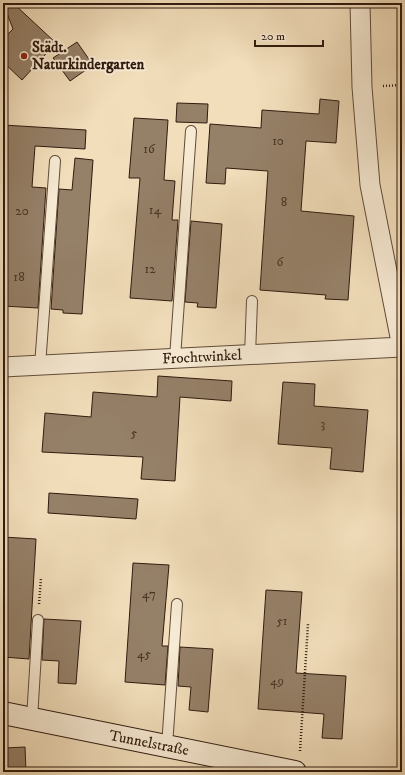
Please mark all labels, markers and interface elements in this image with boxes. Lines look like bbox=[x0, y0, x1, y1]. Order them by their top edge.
scale bar bbox=[255, 22, 323, 48]
text: 20 m bbox=[261, 29, 285, 44]
place label: Städt. Naturkindergarten bbox=[32, 38, 145, 74]
marker: Städt. Naturkindergarten bbox=[19, 51, 29, 61]
house number: 10 bbox=[272, 133, 284, 149]
house number: 16 bbox=[143, 141, 156, 157]
house number: 8 bbox=[281, 194, 287, 210]
house number: 14 bbox=[149, 202, 162, 218]
house number: 20 bbox=[15, 203, 29, 219]
house number: 6 bbox=[277, 254, 285, 270]
house number: 12 bbox=[144, 261, 156, 277]
house number: 18 bbox=[13, 269, 25, 285]
street label: Frochtwinkel bbox=[162, 345, 243, 369]
house number: 3 bbox=[321, 416, 326, 432]
house number: 5 bbox=[131, 425, 138, 441]
house number: 47 bbox=[142, 586, 156, 602]
house number: 51 bbox=[276, 613, 288, 629]
house number: 45 bbox=[137, 646, 151, 662]
house number: 49 bbox=[270, 673, 284, 689]
street label: Tunnelstraße bbox=[107, 726, 191, 760]

